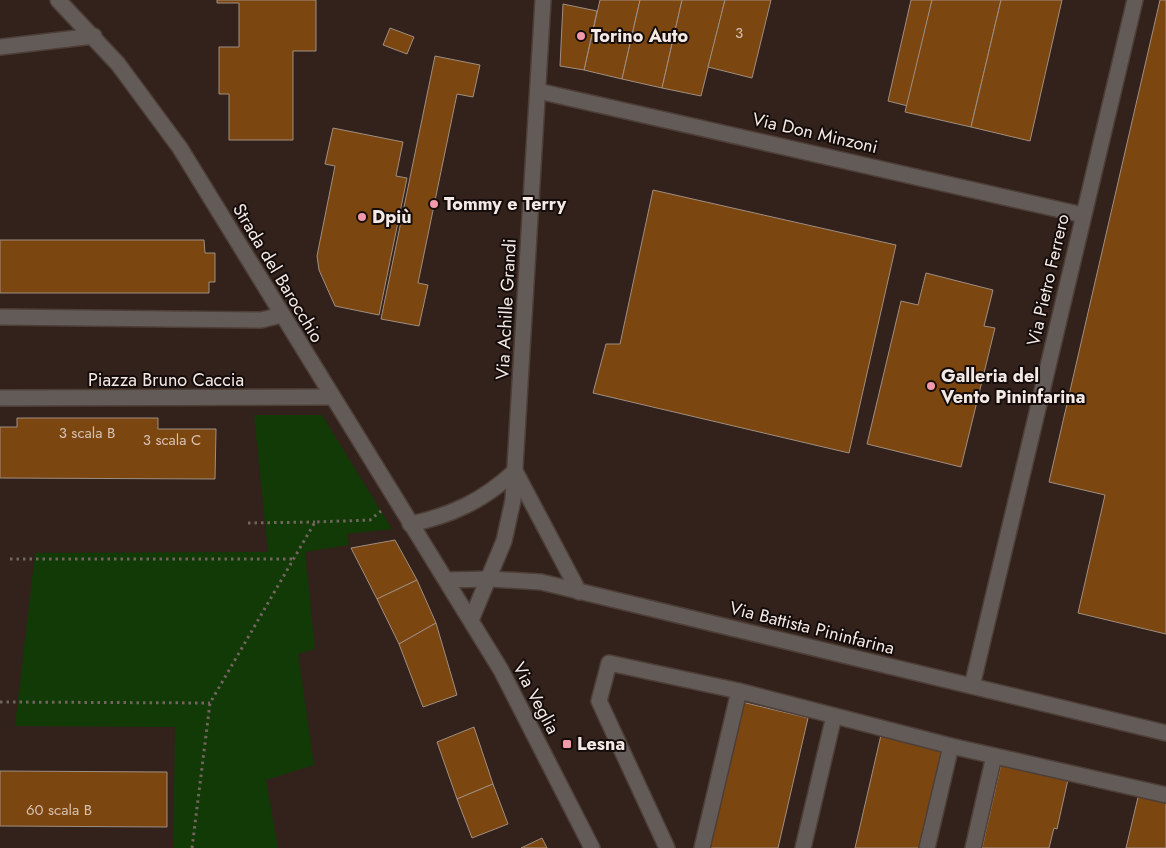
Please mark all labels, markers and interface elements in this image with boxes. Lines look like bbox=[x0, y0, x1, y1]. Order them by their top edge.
house number: 3 bbox=[735, 22, 743, 44]
place label: Torino Auto bbox=[591, 23, 689, 49]
marker: Torino Auto bbox=[575, 30, 587, 42]
street label: Via Don Minzoni bbox=[750, 106, 880, 160]
place label: Tommy e Terry bbox=[444, 191, 567, 217]
marker: Tommy e Terry bbox=[428, 198, 440, 210]
street label: Strada del Barocchio bbox=[226, 199, 330, 348]
place label: Dpiù bbox=[372, 204, 412, 230]
marker: Dpiù bbox=[356, 211, 368, 223]
street label: Via Pietro Ferrero bbox=[1020, 211, 1076, 349]
street label: Via Achille Grandi bbox=[489, 238, 523, 380]
place label: Galleria del Vento Pininfarina bbox=[940, 363, 1085, 410]
street label: Piazza Bruno Caccia bbox=[88, 367, 244, 393]
marker: Galleria del Vento Pininfarina bbox=[925, 380, 937, 392]
house number: 3 scala B bbox=[59, 422, 115, 444]
house number: 3 scala C bbox=[143, 429, 201, 451]
street label: Via Battista Pininfarina bbox=[727, 595, 897, 661]
street label: Via Veglia bbox=[506, 657, 566, 739]
place label: Lesna bbox=[577, 731, 625, 757]
marker: Lesna bbox=[561, 738, 573, 750]
house number: 60 scala B bbox=[26, 799, 92, 821]

